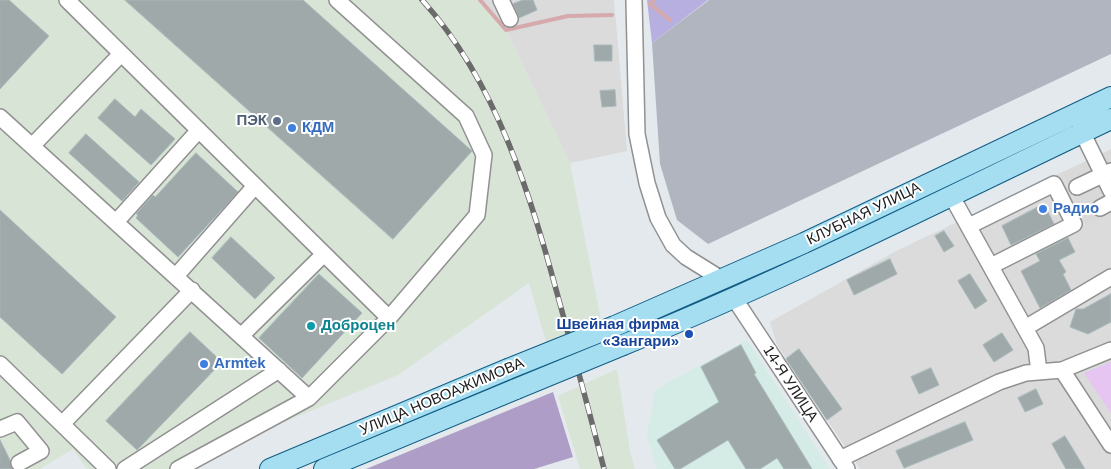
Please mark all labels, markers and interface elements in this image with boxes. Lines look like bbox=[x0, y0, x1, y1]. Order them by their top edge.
place label: ПЭК bbox=[236, 112, 267, 130]
marker: ПЭК bbox=[271, 115, 283, 127]
place label: КДМ bbox=[302, 119, 334, 137]
marker: КДМ bbox=[286, 122, 298, 134]
street label: КЛУБНАЯ УЛИЦА bbox=[804, 179, 924, 249]
place label: Радио bbox=[1053, 200, 1099, 218]
marker: Радио bbox=[1037, 203, 1049, 215]
place label: Швейная фирма «Зангари» bbox=[556, 316, 679, 351]
place label: Доброцен bbox=[321, 317, 395, 335]
marker: Доброцен bbox=[305, 320, 317, 332]
marker: Швейная фирма «Зангари» bbox=[683, 328, 695, 340]
street label: 14-Я УЛИЦА bbox=[759, 342, 821, 426]
street label: УЛИЦА НОВОАЖИМОВА bbox=[357, 354, 527, 440]
place label: Armtek bbox=[214, 355, 266, 373]
marker: Armtek bbox=[198, 358, 210, 370]

